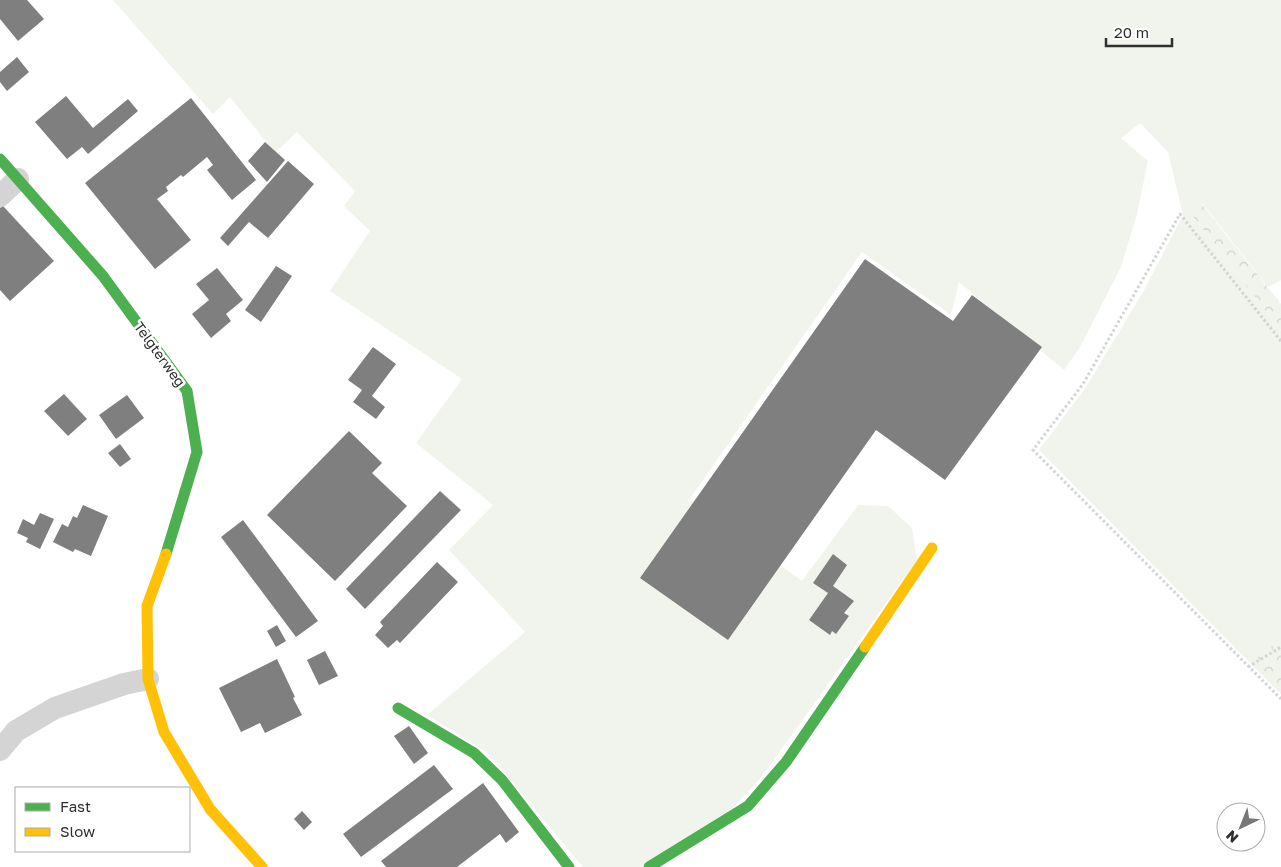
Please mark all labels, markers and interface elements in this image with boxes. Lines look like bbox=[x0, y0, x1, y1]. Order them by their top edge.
scale bar bbox=[1106, 15, 1172, 47]
text: 20 m bbox=[1114, 23, 1149, 41]
street label: Telgterweg bbox=[131, 318, 189, 390]
legend bbox=[15, 787, 190, 852]
text: Fast bbox=[60, 797, 91, 815]
north arrow bbox=[1216, 802, 1266, 852]
text: Slow bbox=[60, 822, 95, 840]
text: N bbox=[1222, 827, 1241, 847]

